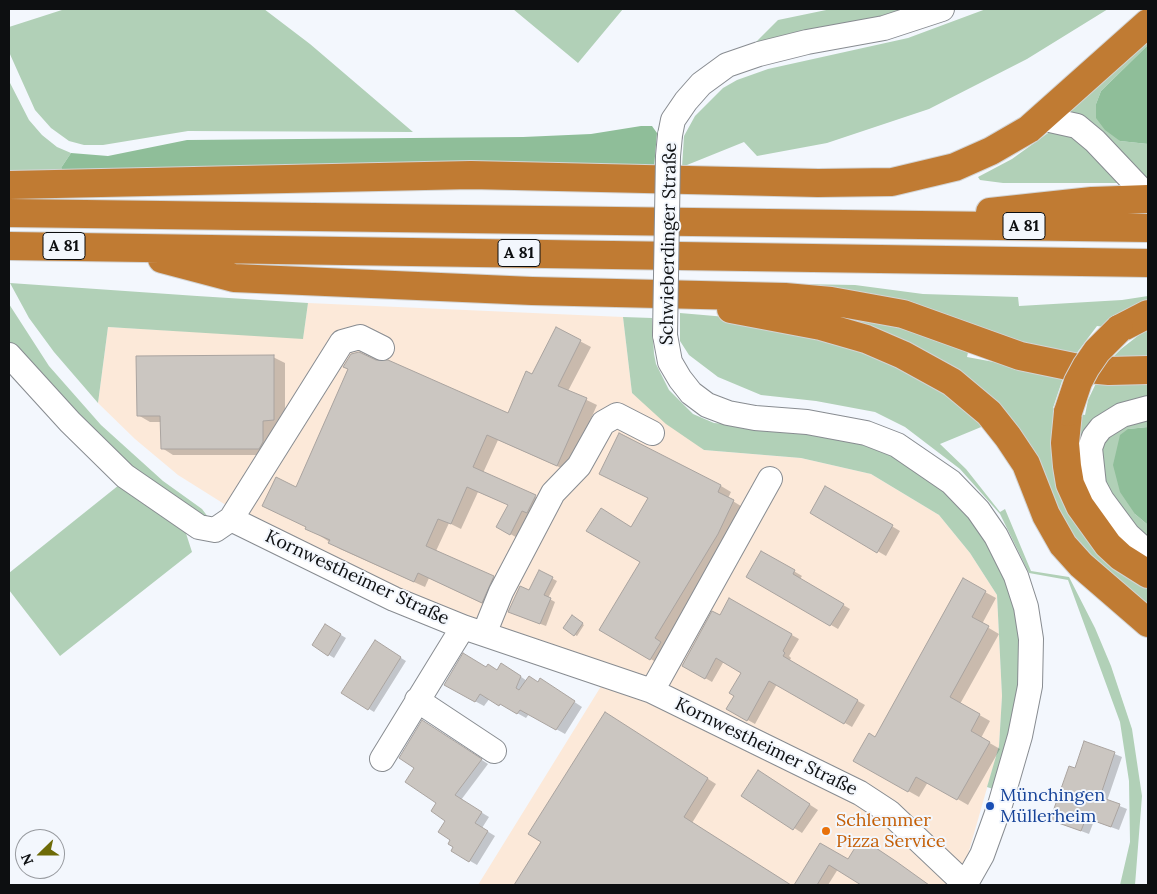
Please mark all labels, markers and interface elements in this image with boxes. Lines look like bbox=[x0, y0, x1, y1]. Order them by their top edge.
street label: Schwieberdinger Straße bbox=[656, 143, 682, 345]
road number: A 81 bbox=[1003, 212, 1045, 240]
road number: A 81 bbox=[43, 232, 85, 260]
road number: A 81 bbox=[498, 240, 540, 266]
street label: Kornwestheimer Straße bbox=[262, 526, 452, 630]
street label: Kornwestheimer Straße bbox=[671, 693, 861, 801]
place label: Münchingen Müllerheim bbox=[1000, 785, 1105, 828]
marker: Münchingen Müllerheim bbox=[984, 800, 996, 812]
place label: Schlemmer Pizza Service bbox=[836, 810, 946, 852]
marker: Schlemmer Pizza Service bbox=[820, 825, 832, 837]
north arrow bbox=[15, 829, 65, 879]
text: N bbox=[17, 851, 37, 868]

